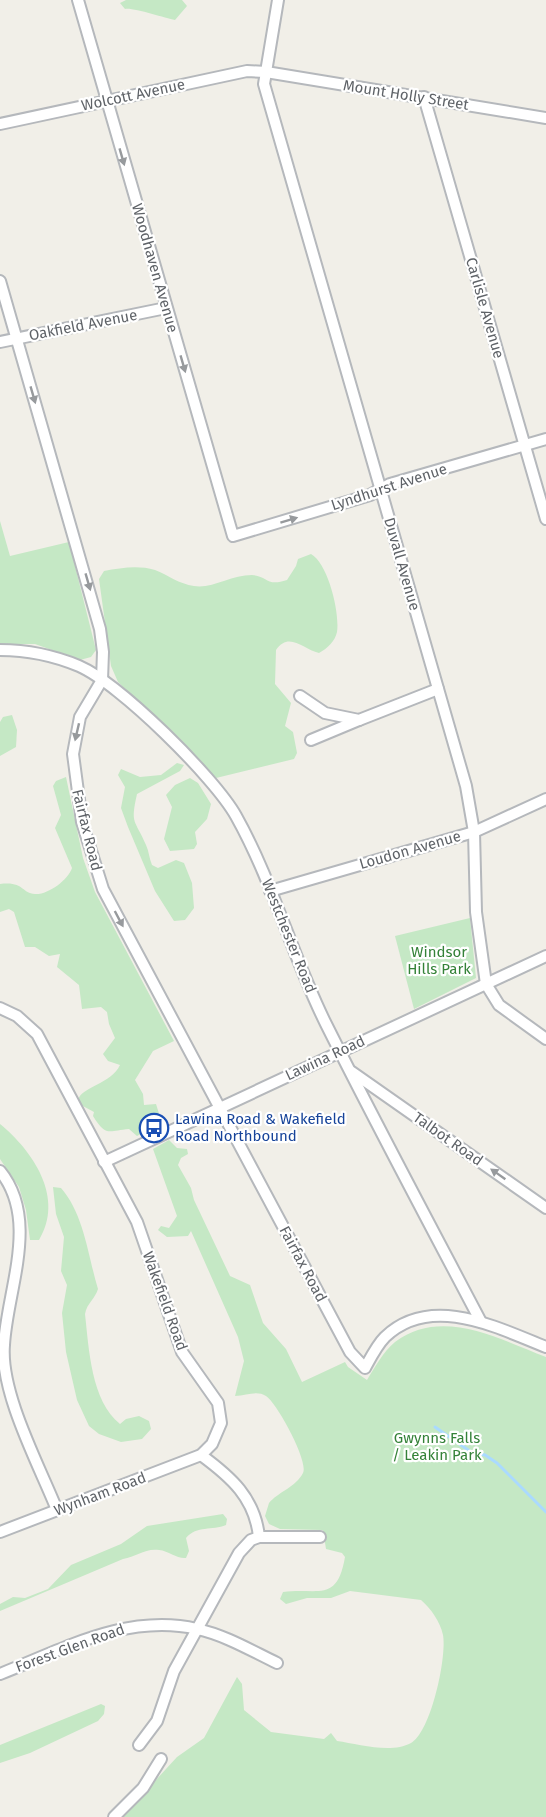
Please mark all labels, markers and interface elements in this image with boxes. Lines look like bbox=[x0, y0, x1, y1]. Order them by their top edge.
street label: Wolcott Avenue bbox=[80, 75, 186, 115]
street label: Mount Holly Street bbox=[342, 76, 471, 114]
one-way arrow bbox=[118, 148, 127, 166]
street label: Woodhaven Avenue bbox=[128, 201, 182, 335]
street label: Carlisle Avenue bbox=[462, 255, 508, 361]
street label: Oakfield Avenue bbox=[27, 306, 139, 344]
one-way arrow bbox=[179, 355, 188, 373]
one-way arrow bbox=[29, 386, 38, 404]
street label: Lyndhurst Avenue bbox=[329, 460, 449, 514]
one-way arrow bbox=[280, 515, 298, 524]
street label: Duvall Avenue bbox=[380, 515, 424, 613]
one-way arrow bbox=[83, 573, 93, 591]
one-way arrow bbox=[71, 723, 81, 741]
street label: Fairfax Road bbox=[68, 787, 106, 873]
street label: Loudon Avenue bbox=[357, 827, 463, 873]
street label: Westchester Road bbox=[258, 876, 320, 996]
one-way arrow bbox=[114, 910, 123, 927]
park label: Windsor Hills Park bbox=[407, 943, 471, 978]
street label: Lawina Road bbox=[282, 1032, 368, 1084]
street label: Talbot Road bbox=[410, 1108, 486, 1170]
place label: Lawina Road & Wakefield Road Northbound bbox=[175, 1110, 346, 1145]
bus stop icon: Lawina Road & Wakefield Road Northbound bbox=[138, 1112, 170, 1144]
one-way arrow bbox=[491, 1168, 507, 1180]
street label: Fairfax Road bbox=[275, 1223, 331, 1305]
street label: Wakefield Road bbox=[139, 1249, 191, 1353]
park label: Gwynns Falls / Leakin Park bbox=[392, 1429, 482, 1464]
street label: Wynham Road bbox=[52, 1468, 148, 1520]
street label: Forest Glen Road bbox=[13, 1620, 127, 1676]

